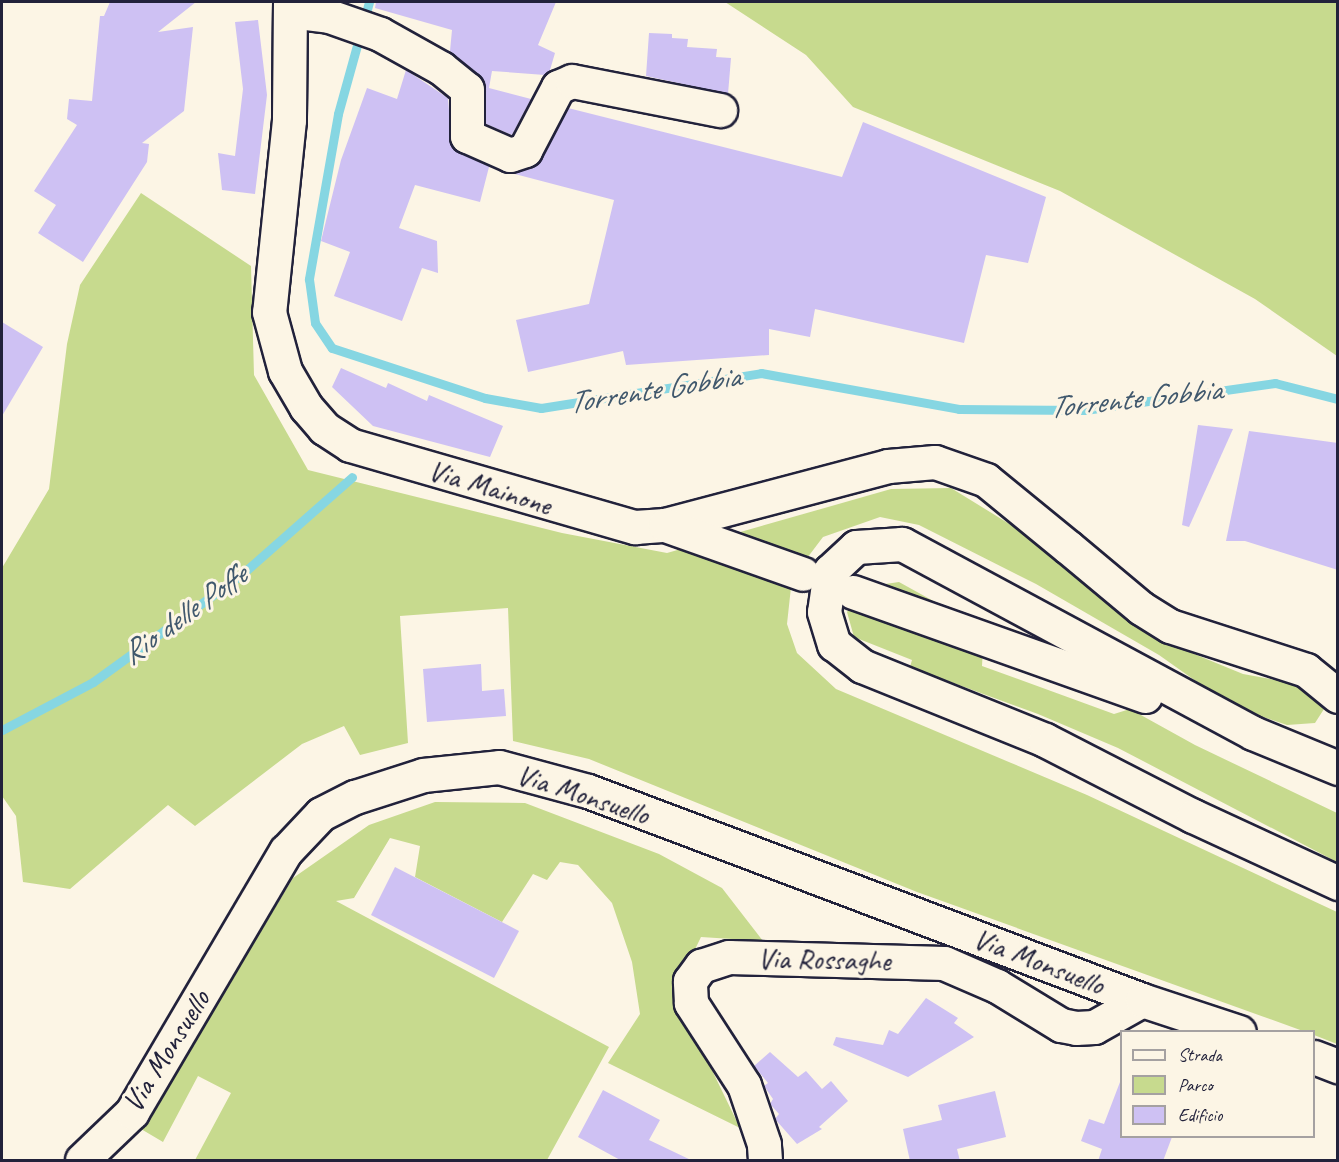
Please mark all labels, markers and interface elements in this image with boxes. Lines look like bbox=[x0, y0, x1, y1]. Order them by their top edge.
water label: Torrente Gobbia bbox=[565, 357, 743, 423]
water label: Torrente Gobbia bbox=[1047, 371, 1223, 427]
street label: Via Mainone bbox=[424, 451, 556, 523]
water label: Rio delle Poffe bbox=[114, 557, 254, 673]
street label: Via Monsuello bbox=[512, 756, 654, 832]
street label: Via Monsuello bbox=[969, 920, 1109, 1002]
street label: Via Rossaghe bbox=[757, 940, 891, 978]
street label: Via Monsuello bbox=[114, 983, 218, 1119]
legend bbox=[1120, 1030, 1315, 1138]
text: Strada bbox=[1178, 1044, 1222, 1066]
text: Parco bbox=[1178, 1074, 1213, 1096]
text: Edificio bbox=[1178, 1104, 1222, 1126]

